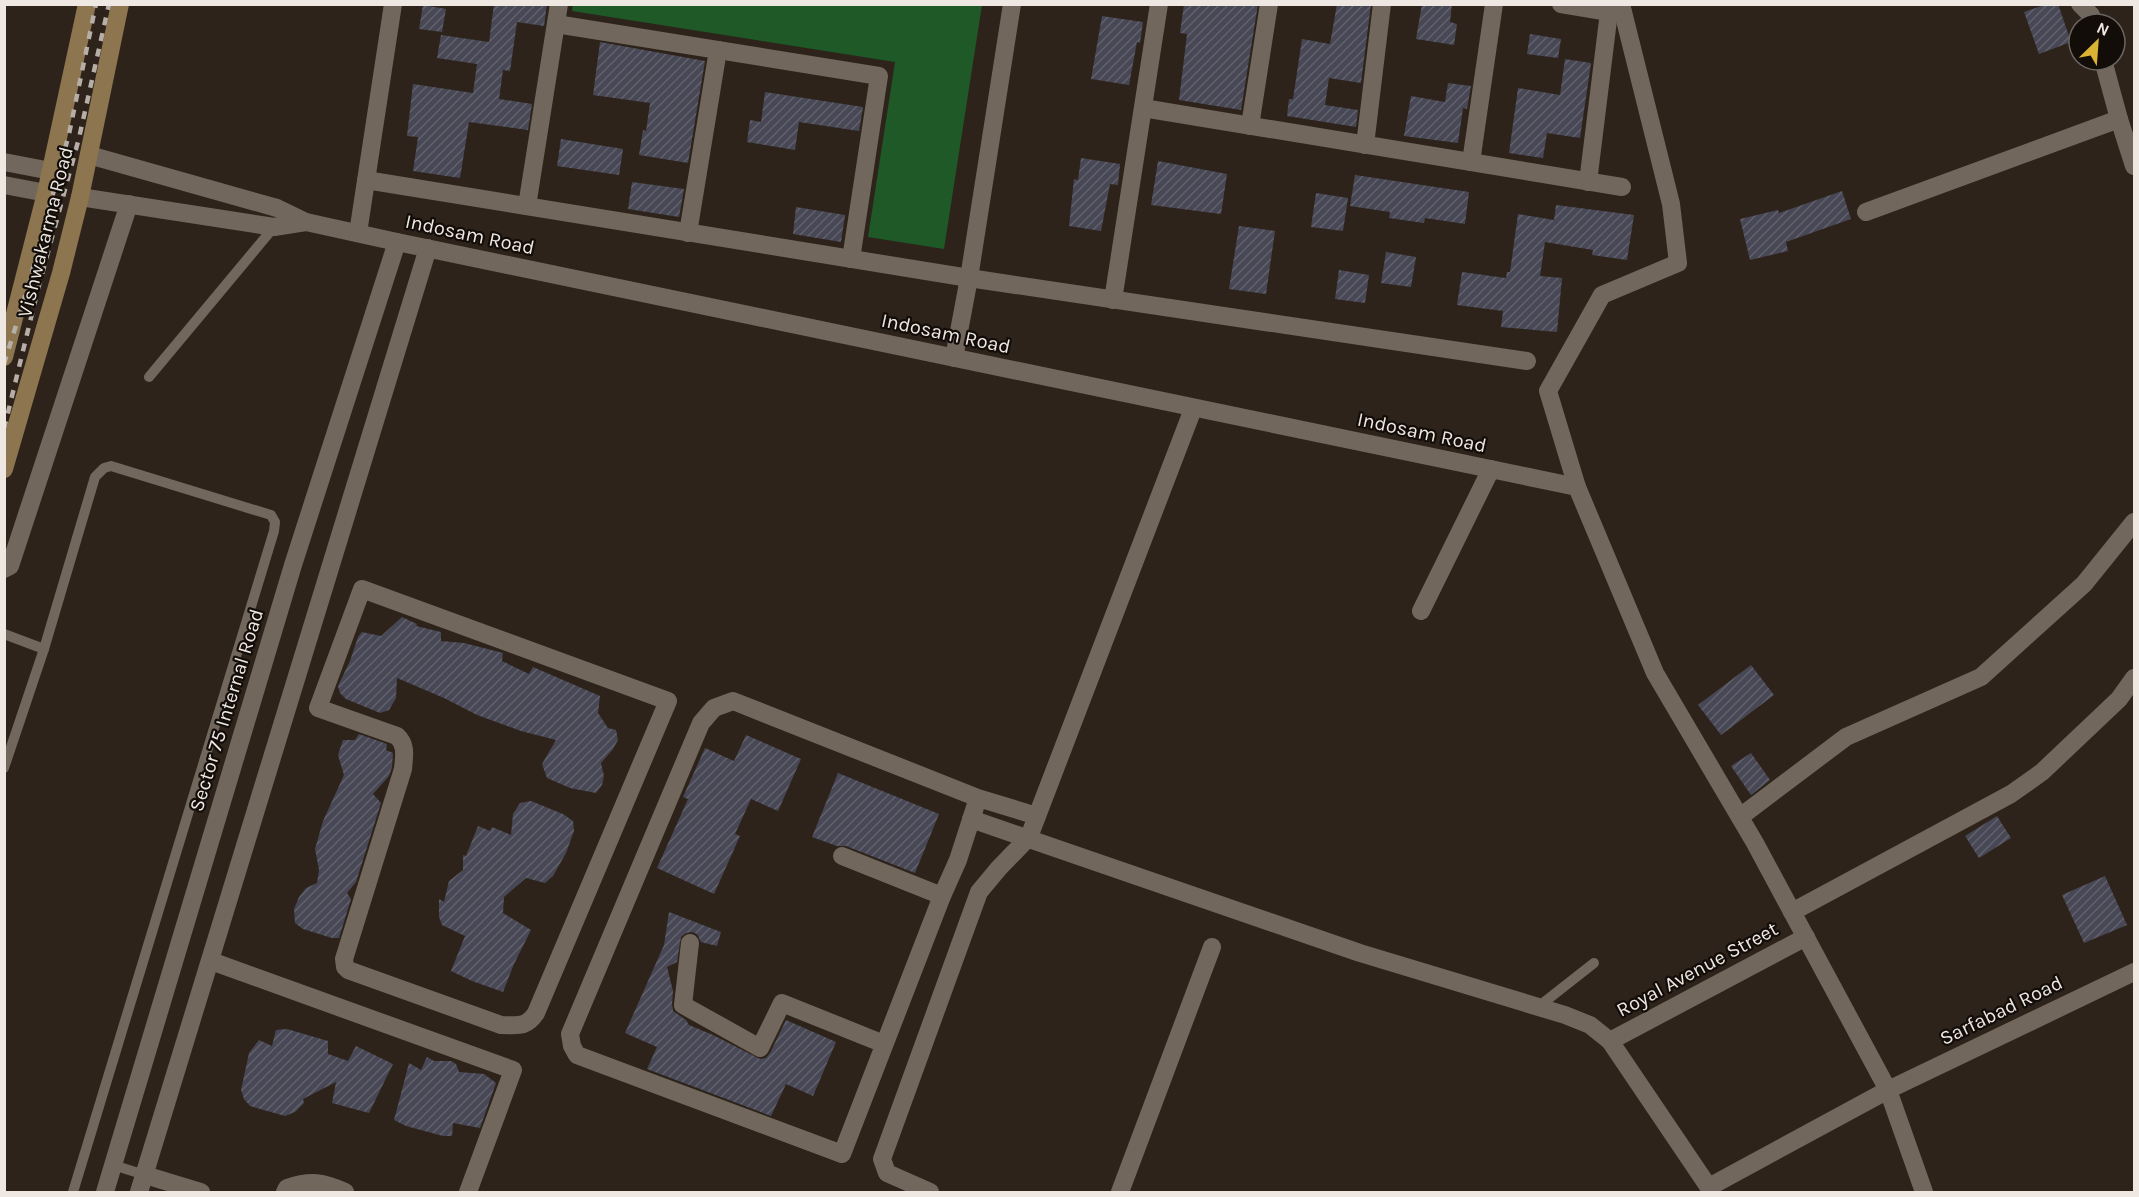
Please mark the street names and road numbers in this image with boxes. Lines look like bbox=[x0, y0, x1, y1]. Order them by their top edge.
street label: Vishwakarma Road bbox=[13, 144, 78, 320]
street label: Indosam Road bbox=[403, 210, 537, 259]
street label: Indosam Road bbox=[879, 309, 1013, 358]
street label: Indosam Road bbox=[1355, 408, 1489, 457]
street label: Sector 75 Internal Road bbox=[185, 606, 268, 814]
street label: Royal Avenue Street bbox=[1613, 917, 1782, 1022]
street label: Sarfabad Road bbox=[1936, 971, 2066, 1050]

